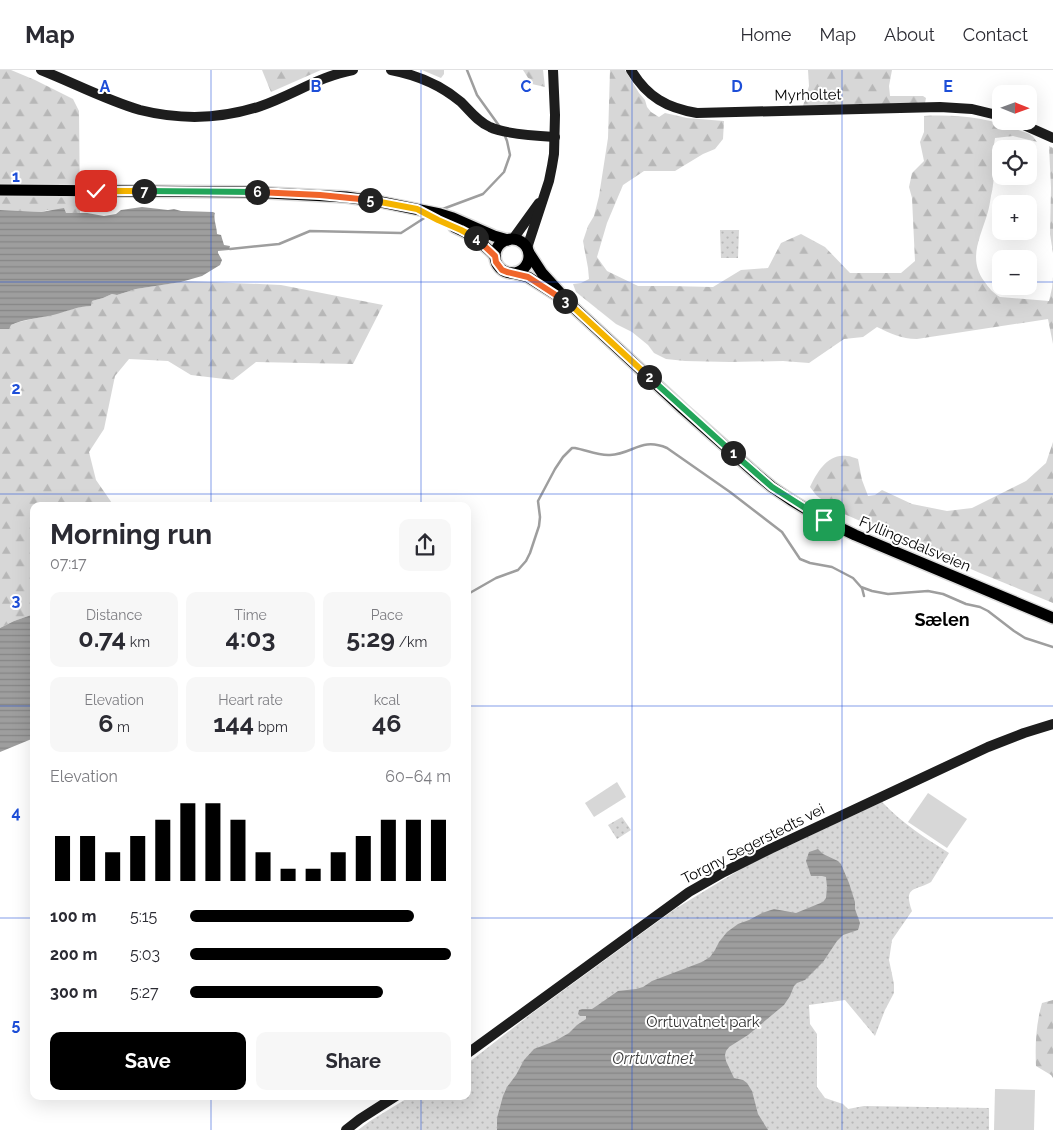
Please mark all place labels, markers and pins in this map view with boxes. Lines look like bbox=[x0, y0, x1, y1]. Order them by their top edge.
pin bbox=[75, 170, 117, 212]
pin: 7 bbox=[132, 178, 156, 204]
pin: 6 bbox=[244, 180, 270, 204]
pin: 5 bbox=[358, 188, 382, 212]
pin: 4 bbox=[464, 226, 488, 250]
pin: 3 bbox=[552, 288, 578, 314]
pin: 2 bbox=[636, 364, 662, 390]
pin: 1 bbox=[720, 440, 746, 466]
pin bbox=[803, 499, 845, 541]

